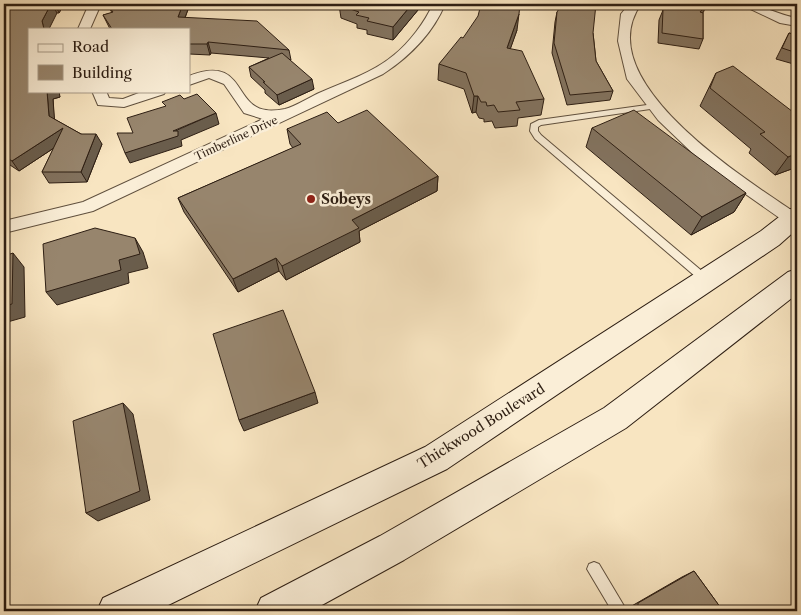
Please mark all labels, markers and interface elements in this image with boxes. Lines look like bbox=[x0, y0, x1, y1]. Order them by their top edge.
legend bbox=[28, 28, 190, 92]
text: Road bbox=[72, 37, 109, 56]
text: Building bbox=[72, 63, 132, 82]
street label: Timberline Drive bbox=[192, 113, 280, 163]
place label: Sobeys bbox=[321, 190, 371, 208]
marker: Sobeys bbox=[305, 193, 317, 205]
street label: Thickwood Boulevard bbox=[414, 379, 548, 473]

